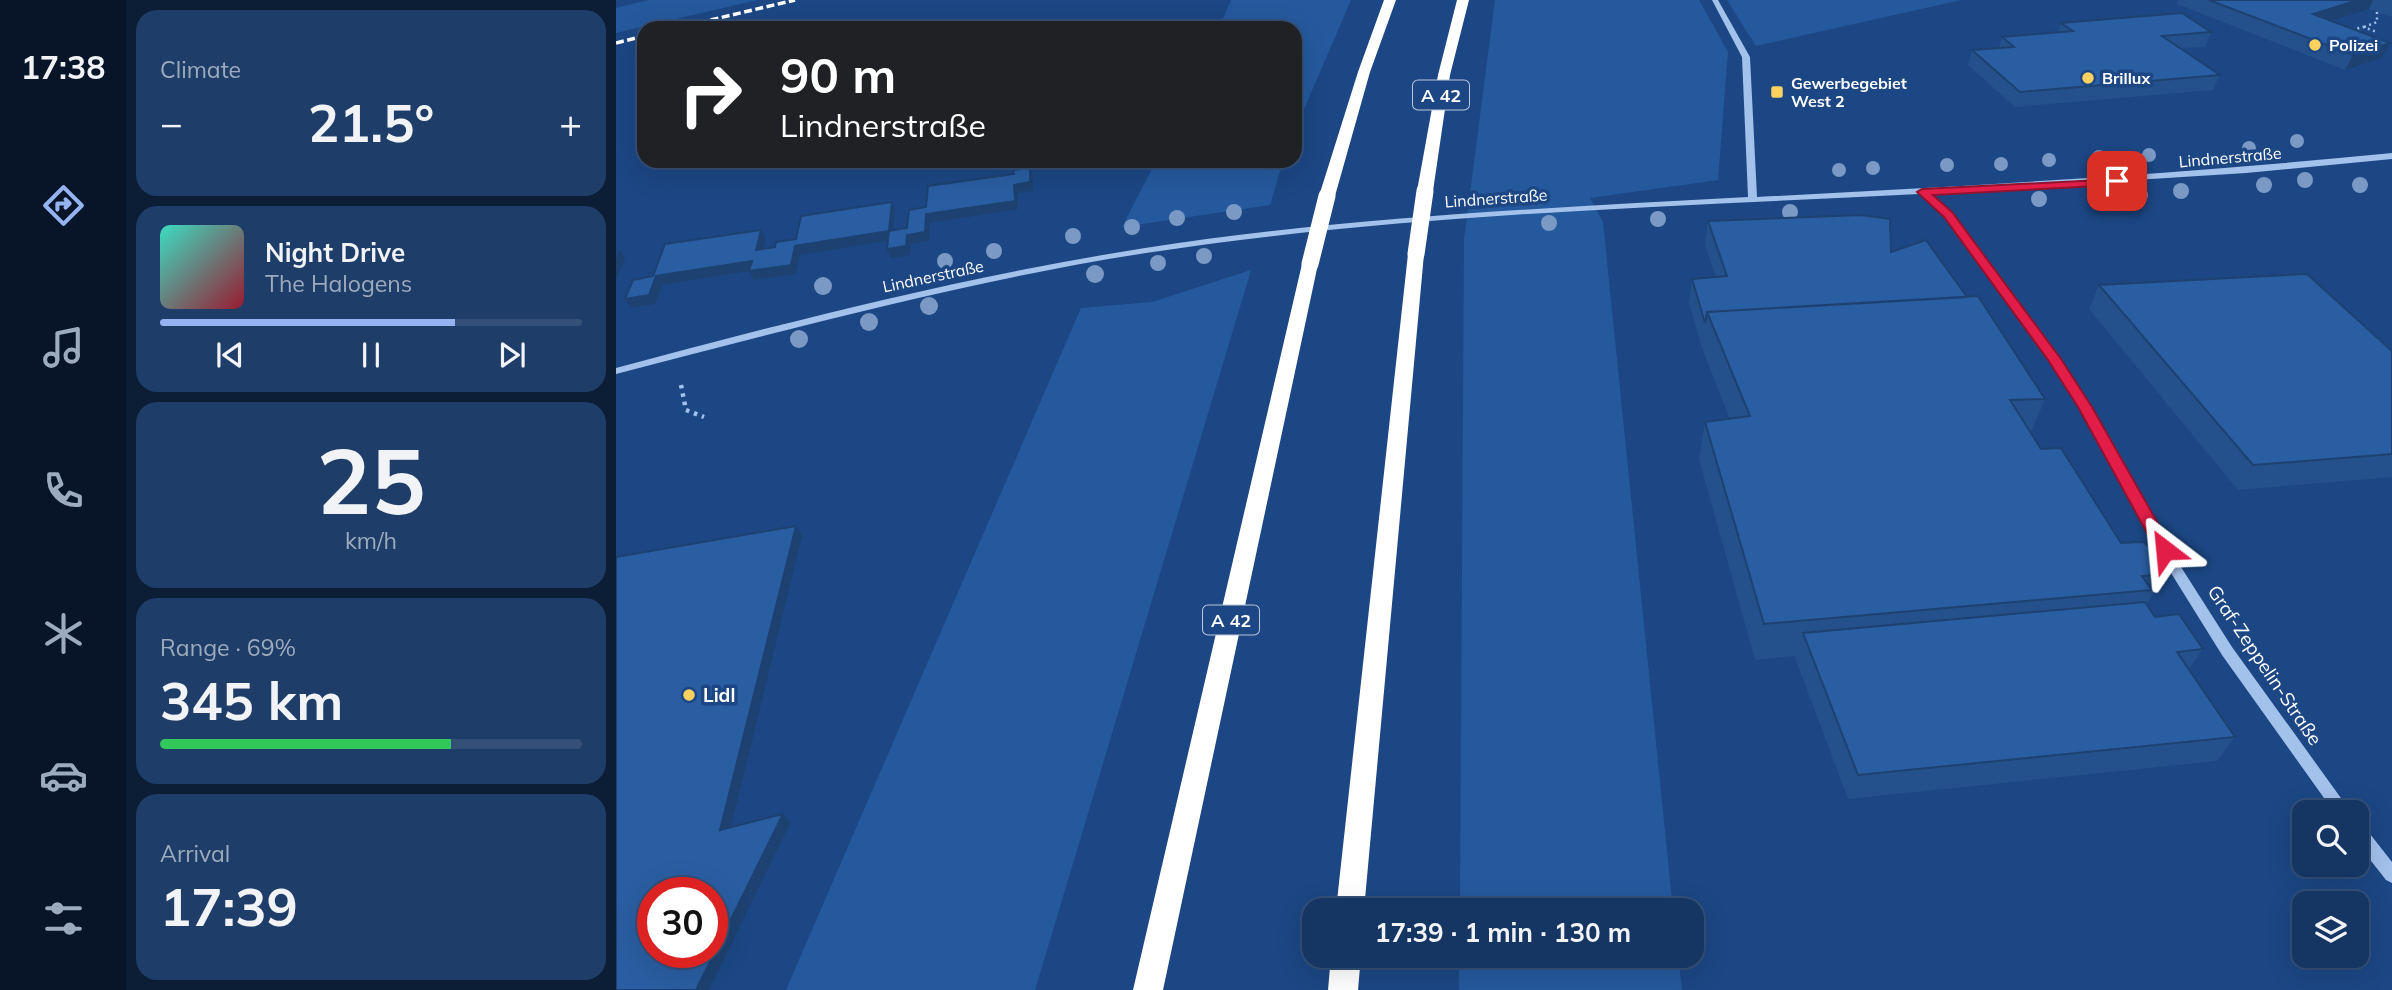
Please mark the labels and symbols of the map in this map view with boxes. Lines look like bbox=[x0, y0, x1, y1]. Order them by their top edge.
place label: Polizei bbox=[2329, 35, 2378, 55]
marker: Polizei bbox=[2307, 37, 2323, 53]
place label: Brillux bbox=[2102, 68, 2150, 88]
marker: Brillux bbox=[2080, 70, 2096, 86]
place label: Gewerbegebiet West 2 bbox=[1791, 73, 1907, 111]
road number: A 42 bbox=[1413, 80, 1469, 110]
marker: Gewerbegebiet West 2 bbox=[1769, 84, 1785, 100]
street label: Lindnerstraße bbox=[2178, 143, 2282, 171]
pin bbox=[2087, 151, 2147, 211]
street label: Lindnerstraße bbox=[1444, 184, 1548, 212]
street label: Lindnerstraße bbox=[881, 256, 985, 296]
position arrow bbox=[2128, 513, 2202, 587]
street label: Graf-Zeppelin-Straße bbox=[2203, 580, 2327, 750]
road number: A 42 bbox=[1203, 606, 1259, 634]
place label: Lidl bbox=[703, 683, 735, 707]
marker: Lidl bbox=[681, 687, 697, 703]
speed limit sign: 30 bbox=[637, 877, 728, 968]

